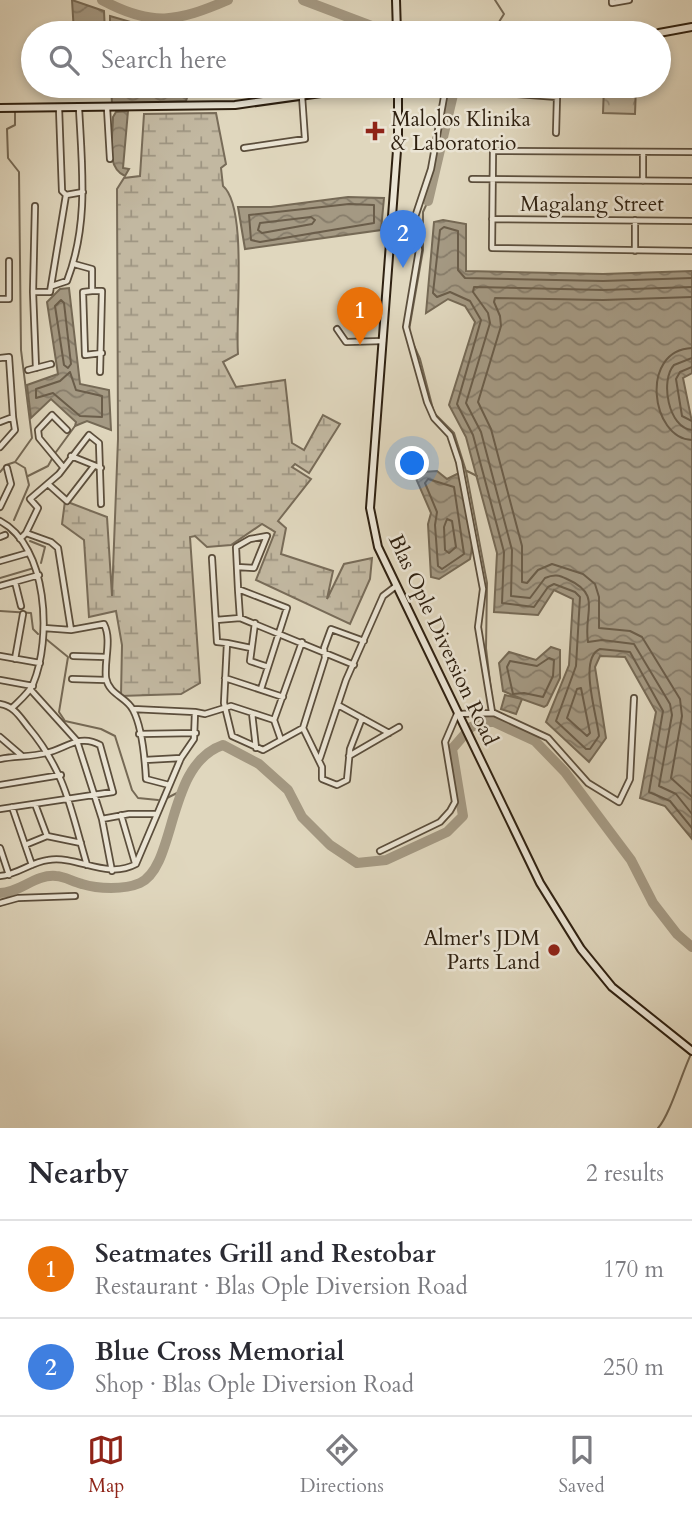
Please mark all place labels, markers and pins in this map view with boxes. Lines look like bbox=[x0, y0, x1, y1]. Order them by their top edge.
place label: Malolos Klinika & Laboratorio bbox=[391, 105, 531, 158]
marker: Malolos Klinika & Laboratorio bbox=[365, 121, 385, 141]
pin: 2 bbox=[380, 210, 426, 268]
pin: 1 bbox=[337, 287, 383, 345]
place label: Almer's JDM Parts Land bbox=[423, 924, 540, 977]
marker: Almer's JDM Parts Land bbox=[546, 942, 562, 958]

